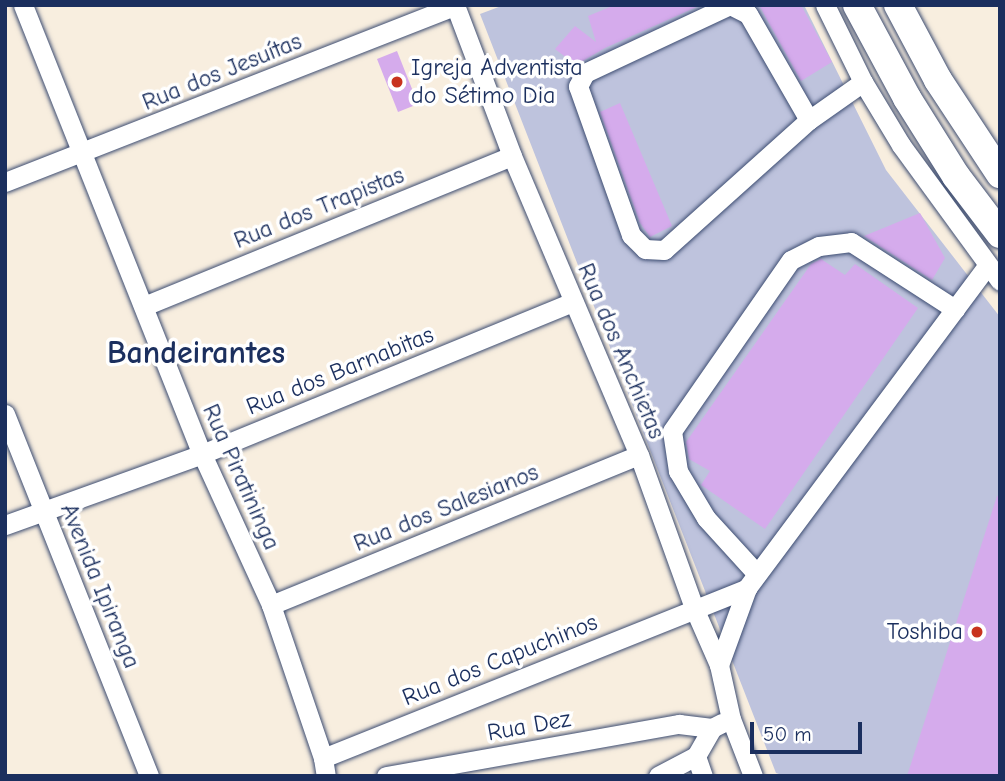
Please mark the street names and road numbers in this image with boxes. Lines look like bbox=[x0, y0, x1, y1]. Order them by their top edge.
street label: Rua dos Jesuítas bbox=[138, 27, 306, 117]
street label: Rua dos Trapistas bbox=[230, 161, 408, 255]
street label: Rua dos Anchietas bbox=[571, 259, 671, 443]
street label: Rua dos Barnabitas bbox=[242, 320, 438, 422]
street label: Rua Piratininga bbox=[196, 400, 286, 554]
street label: Rua dos Salesianos bbox=[349, 458, 543, 558]
street label: Avenida Ipiranga bbox=[54, 500, 146, 672]
street label: Rua dos Capuchinos bbox=[398, 608, 602, 712]
street label: Rua Dez bbox=[485, 704, 573, 748]

